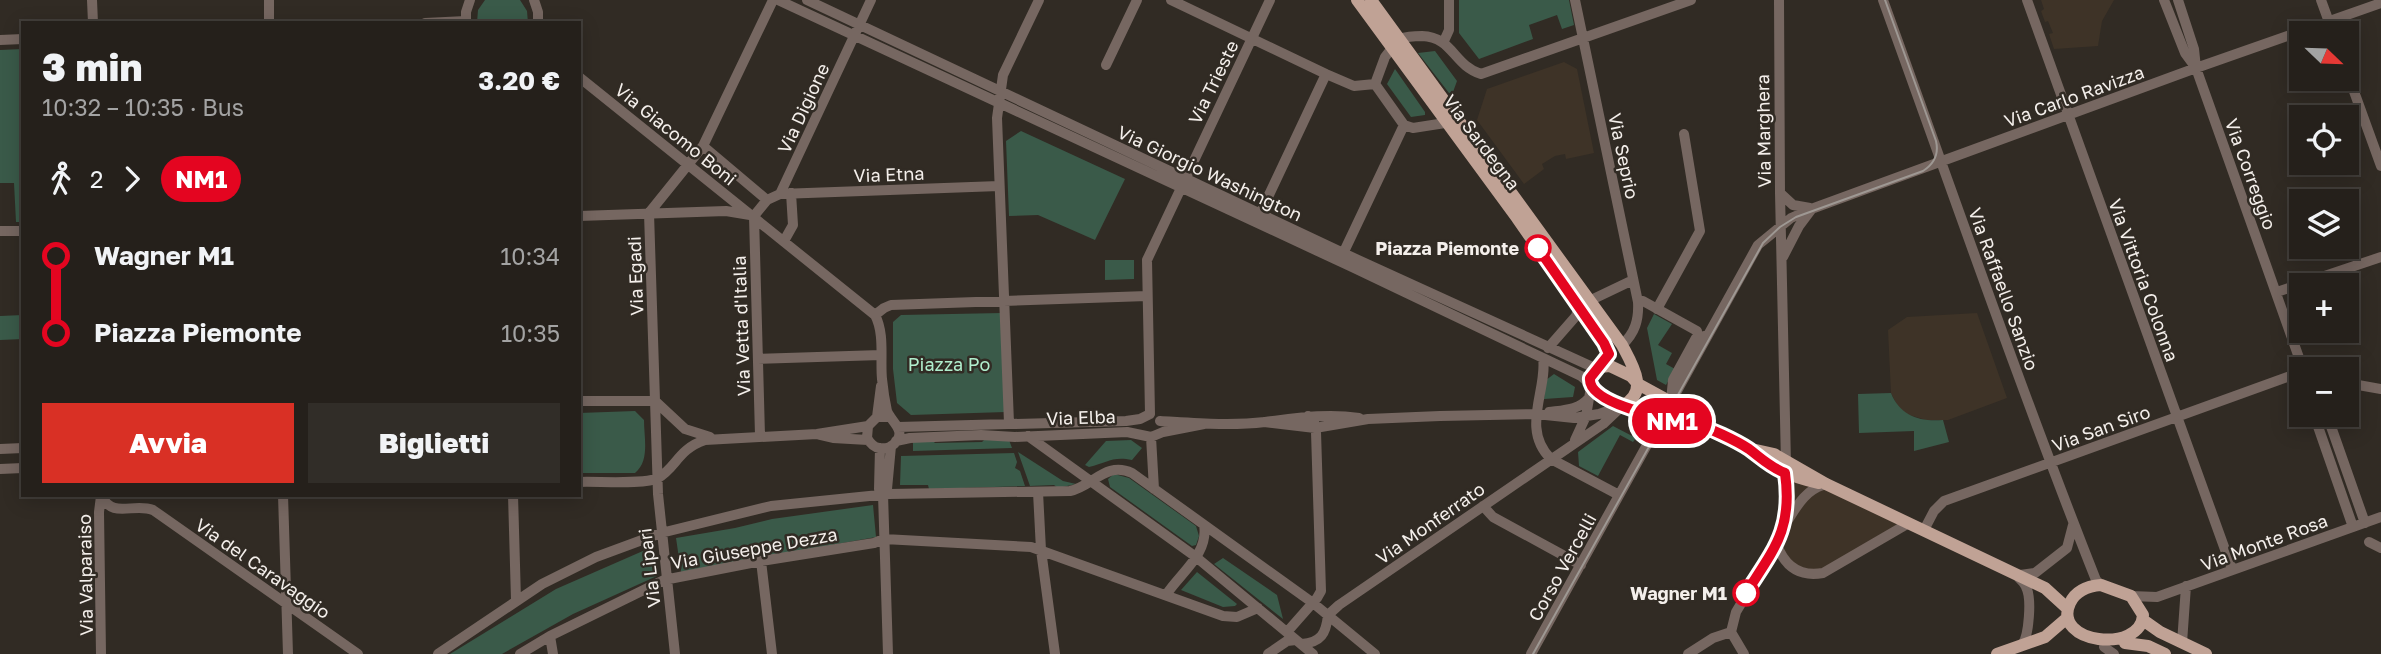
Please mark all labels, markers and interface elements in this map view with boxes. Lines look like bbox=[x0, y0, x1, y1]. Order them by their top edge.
north arrow bbox=[2289, 21, 2359, 91]
map controls bbox=[2289, 21, 2359, 427]
street label: Via Trieste bbox=[1183, 36, 1243, 128]
text: 3 min bbox=[42, 44, 142, 89]
street label: Via Digione bbox=[772, 59, 834, 157]
street label: Via Carlo Ravizza bbox=[2001, 60, 2147, 132]
text: 3.20 € bbox=[478, 65, 560, 96]
street label: Via Marghera bbox=[1751, 74, 1775, 188]
street label: Via Giacomo Boni bbox=[611, 78, 741, 190]
street label: Via Sardegna bbox=[1439, 90, 1525, 194]
text: 10:32 – 10:35 · Bus bbox=[42, 93, 244, 121]
button: locate bbox=[2289, 105, 2359, 175]
street label: Via Seprio bbox=[1604, 111, 1644, 201]
street label: Via Correggio bbox=[2221, 115, 2281, 233]
street label: Via Giorgio Washington bbox=[1114, 120, 1306, 226]
icon: walk bbox=[42, 160, 80, 198]
icon: forward bbox=[113, 160, 151, 198]
street label: Via Etna bbox=[853, 162, 925, 186]
text: NM1 bbox=[175, 164, 227, 193]
text: 2 bbox=[90, 165, 103, 193]
button: layers bbox=[2289, 189, 2359, 259]
street label: Via Vittoria Colonna bbox=[2104, 196, 2184, 364]
street label: Via Raffaello Sanzio bbox=[1964, 205, 2044, 373]
marker: Piazza Piemonte bbox=[1525, 235, 1551, 261]
street label: Via Egadi bbox=[623, 236, 647, 316]
place label: Piazza Piemonte bbox=[1375, 237, 1519, 259]
text: Wagner M1 bbox=[94, 240, 234, 271]
text: 10:34 bbox=[500, 242, 560, 270]
street label: Via Vetta d'Italia bbox=[728, 255, 754, 397]
button: + bbox=[2289, 273, 2359, 343]
text: Piazza Piemonte bbox=[94, 317, 302, 348]
text: 10:35 bbox=[501, 319, 560, 347]
park label: Piazza Po bbox=[908, 353, 990, 375]
button: − bbox=[2289, 357, 2359, 427]
line badge: NM1 bbox=[1632, 398, 1712, 444]
street label: Via San Siro bbox=[2049, 400, 2153, 456]
button: Avvia bbox=[42, 403, 294, 483]
button: Biglietti bbox=[308, 403, 560, 483]
street label: Via Elba bbox=[1046, 405, 1116, 429]
text: NM1 bbox=[1646, 406, 1698, 435]
street label: Via Monferrato bbox=[1371, 477, 1489, 569]
street label: Corso Vercelli bbox=[1523, 509, 1601, 625]
street label: Via Monte Rosa bbox=[2198, 509, 2330, 575]
street label: Via del Caravaggio bbox=[191, 513, 335, 623]
street label: Via Valparaiso bbox=[73, 514, 97, 636]
street label: Via Giuseppe Dezza bbox=[669, 523, 839, 573]
street label: Via Lipari bbox=[633, 527, 665, 609]
marker: Wagner M1 bbox=[1733, 580, 1759, 606]
place label: Wagner M1 bbox=[1630, 582, 1727, 604]

